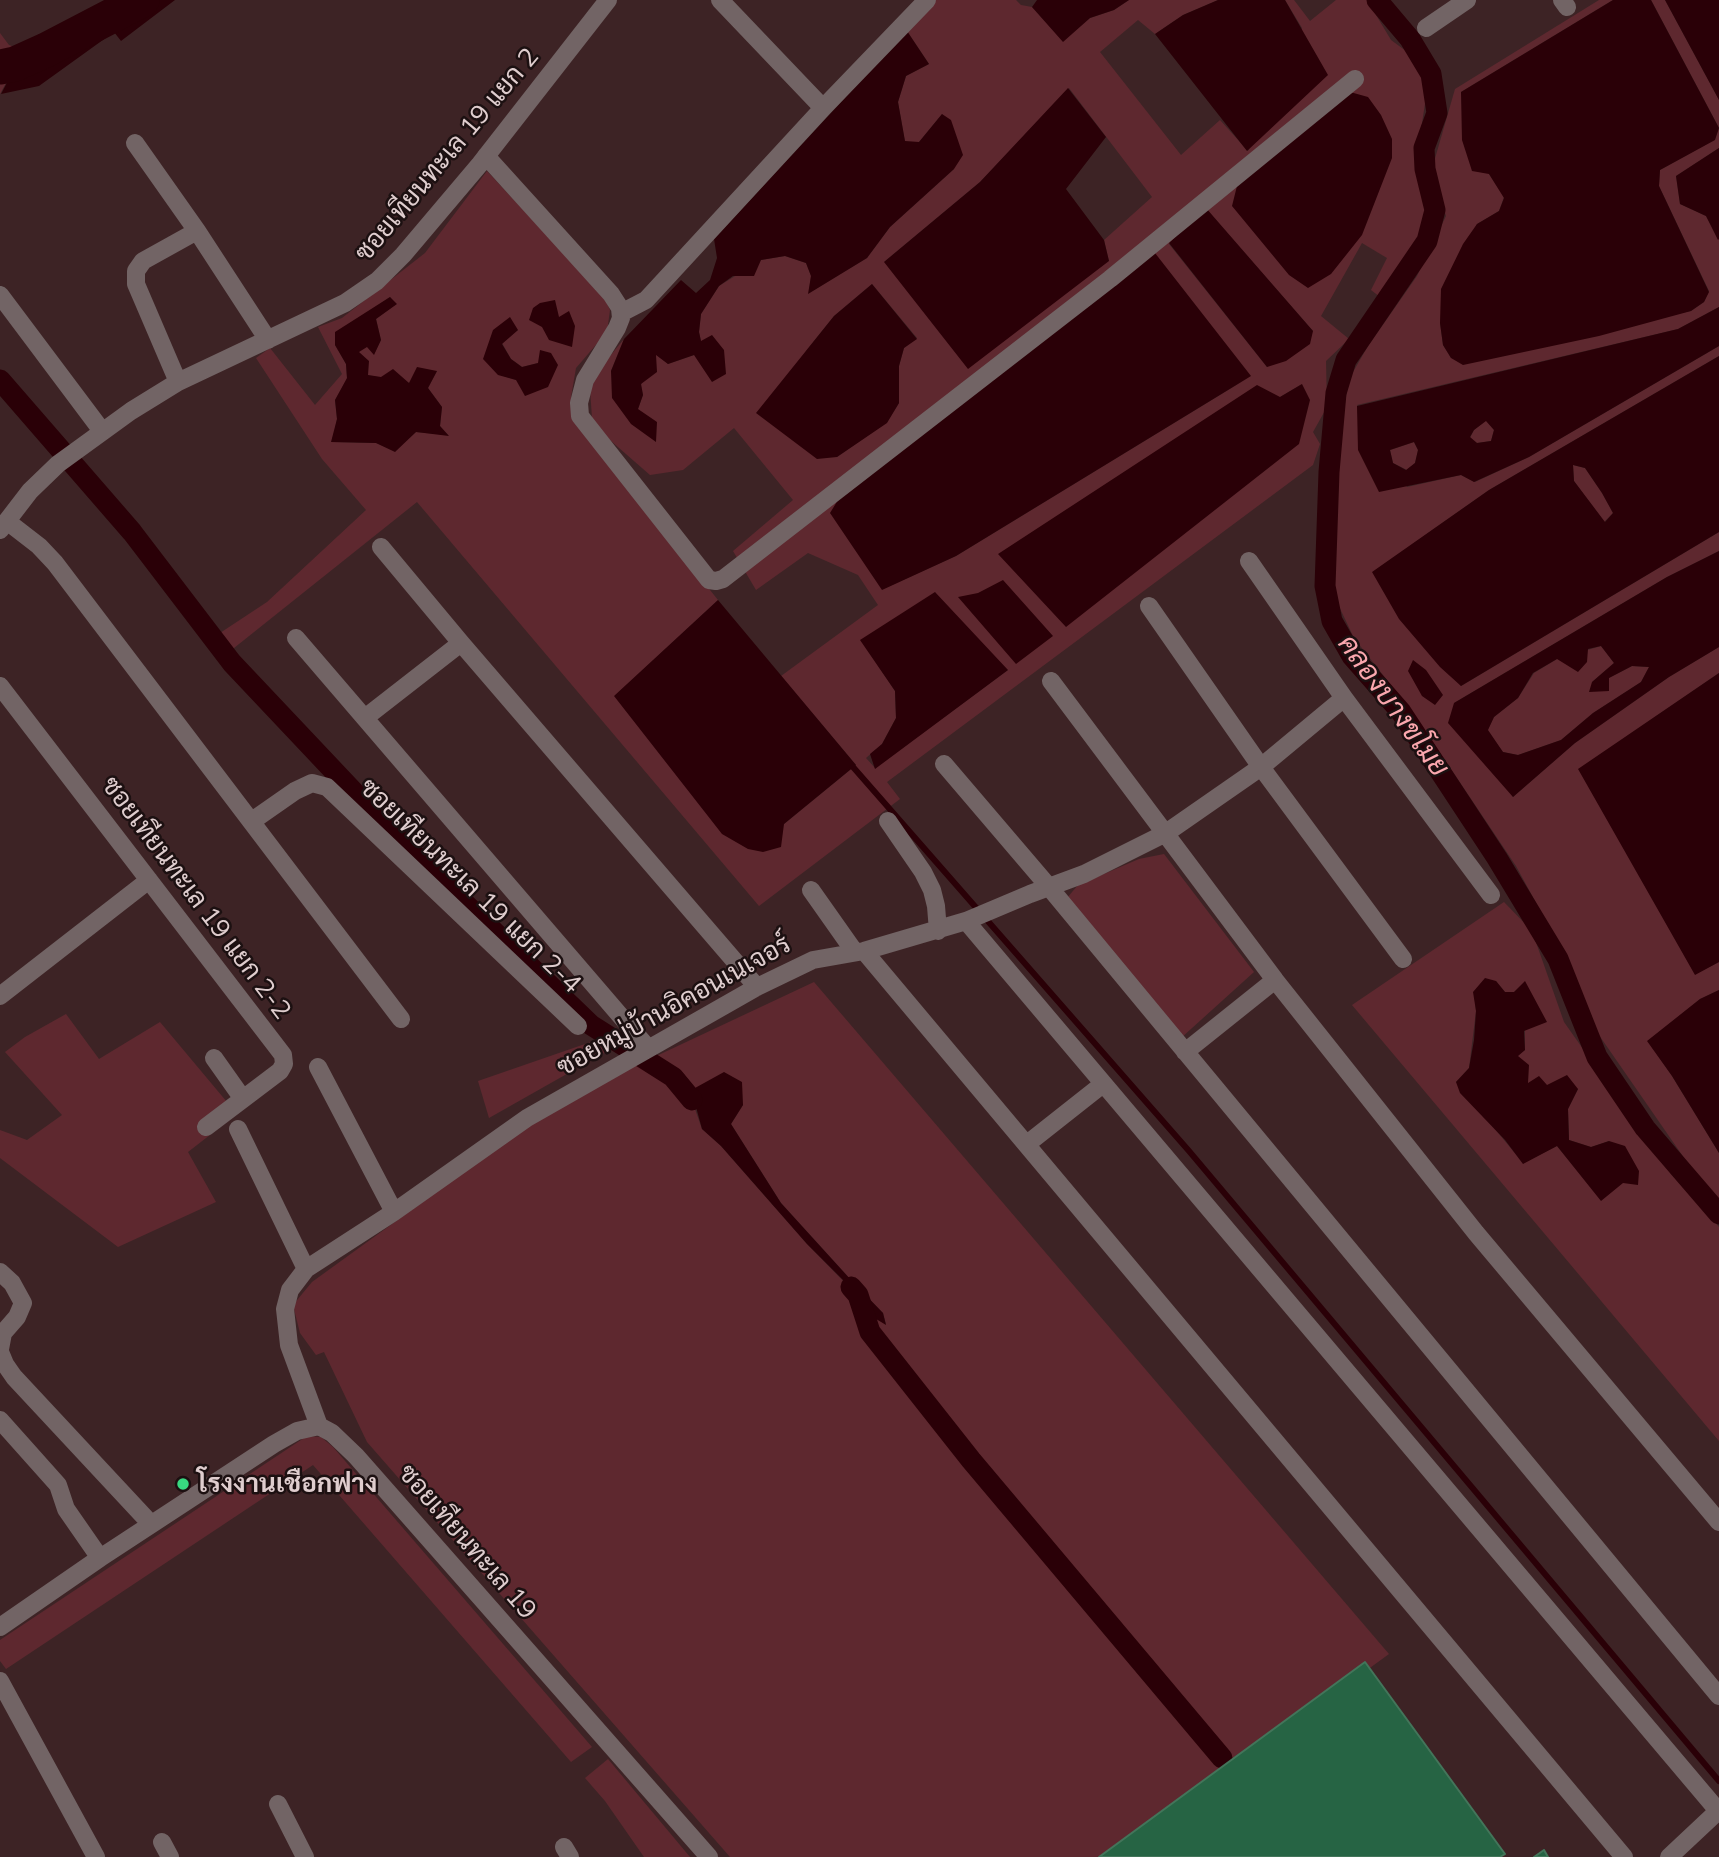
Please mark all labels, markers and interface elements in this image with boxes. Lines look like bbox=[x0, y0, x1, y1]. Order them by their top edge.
street label: ซอยเทียนทะเล 19 แยก 2 bbox=[349, 42, 545, 268]
water label: คลองบางขโมย bbox=[1330, 629, 1456, 783]
street label: ซอยเทียนทะเล 19 แยก 2-2 bbox=[95, 771, 297, 1025]
street label: ซอยเทียนทะเล 19 แยก 2-4 bbox=[353, 772, 587, 1000]
street label: ซอยหมู่บ้านอิคอนเนเจอร์ bbox=[552, 929, 796, 1083]
street label: ซอยเทียนทะเล 19 bbox=[391, 1458, 543, 1626]
place label: โรงงานเชือกฟาง bbox=[197, 1468, 377, 1500]
marker: โรงงานเชือกฟาง bbox=[175, 1476, 191, 1492]

